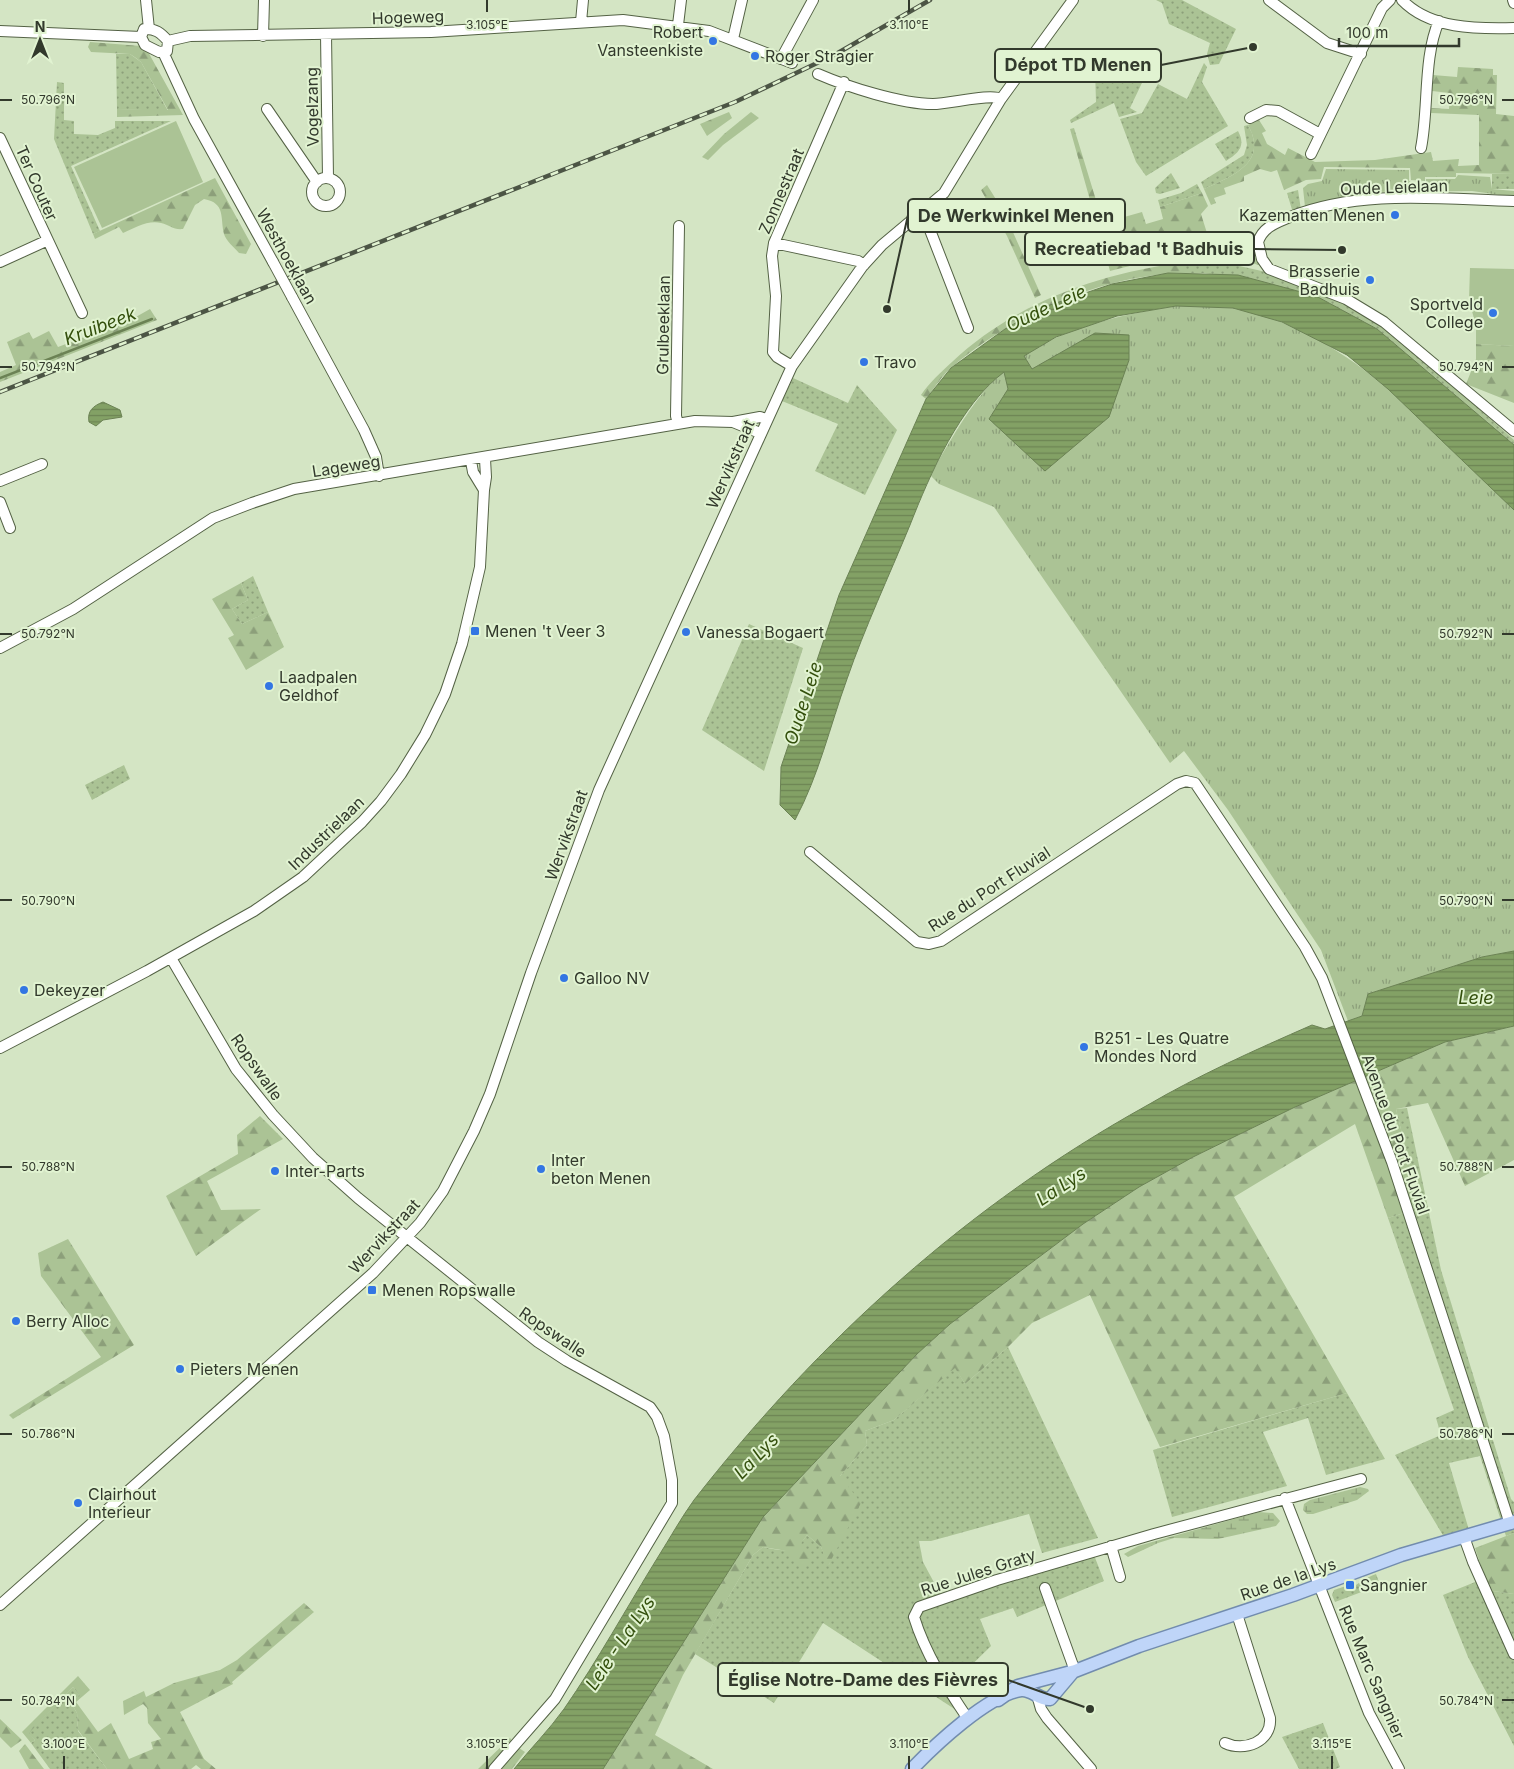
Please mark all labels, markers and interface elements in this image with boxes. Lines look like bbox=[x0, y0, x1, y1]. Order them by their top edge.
street label: Hogeweg bbox=[372, 6, 444, 28]
north arrow bbox=[15, 15, 65, 65]
scale bar bbox=[1339, 15, 1459, 47]
text: 3.105°E bbox=[466, 17, 508, 32]
text: 3.110°E bbox=[889, 17, 929, 32]
text: N bbox=[35, 18, 45, 35]
place label: Robert Vansteenkiste bbox=[597, 22, 703, 60]
text: 100 m bbox=[1346, 23, 1388, 42]
marker: Robert Vansteenkiste bbox=[707, 35, 719, 47]
place label: Roger Stragier bbox=[765, 46, 874, 66]
callout: Dépot TD Menen bbox=[995, 49, 1161, 82]
marker: Roger Stragier bbox=[749, 50, 761, 62]
text: Dépot TD Menen bbox=[1005, 54, 1151, 75]
street label: Vogelzang bbox=[301, 67, 323, 147]
text: 50.796°N bbox=[21, 92, 75, 107]
text: 50.796°N bbox=[1439, 92, 1493, 107]
street label: Ter Couter bbox=[12, 142, 62, 224]
street label: Zonnestraat bbox=[754, 145, 808, 237]
street label: Oude Leielaan bbox=[1340, 175, 1448, 199]
callout: De Werkwinkel Menen bbox=[908, 199, 1125, 232]
street label: Westhoeklaan bbox=[252, 205, 322, 307]
text: De Werkwinkel Menen bbox=[918, 205, 1114, 226]
place label: Kazematten Menen bbox=[1239, 205, 1385, 225]
marker: Kazematten Menen bbox=[1389, 209, 1401, 221]
callout: Recreatiebad 't Badhuis bbox=[1025, 232, 1254, 265]
text: Recreatiebad 't Badhuis bbox=[1035, 238, 1243, 259]
place label: Brasserie Badhuis bbox=[1289, 261, 1360, 299]
marker: Brasserie Badhuis bbox=[1364, 274, 1376, 286]
street label: Grulbeeklaan bbox=[652, 275, 674, 375]
water label: Oude Leie bbox=[1003, 280, 1089, 336]
place label: Sportveld College bbox=[1410, 294, 1483, 332]
water label: Kruibeek bbox=[61, 302, 140, 349]
marker: Sportveld College bbox=[1487, 307, 1499, 319]
place label: Travo bbox=[874, 352, 916, 372]
marker: Travo bbox=[858, 356, 870, 368]
text: 50.794°N bbox=[21, 359, 75, 374]
text: 50.794°N bbox=[1439, 359, 1493, 374]
street label: Wervikstraat bbox=[702, 416, 758, 512]
street label: Lageweg bbox=[310, 451, 382, 481]
place label: Menen 't Veer 3 bbox=[485, 621, 605, 641]
place label: Vanessa Bogaert bbox=[696, 622, 824, 642]
marker: Menen 't Veer 3 bbox=[469, 625, 481, 637]
text: 50.792°N bbox=[21, 626, 75, 641]
marker: Vanessa Bogaert bbox=[680, 626, 692, 638]
text: 50.792°N bbox=[1439, 626, 1493, 641]
water label: Oude Leie bbox=[780, 659, 826, 747]
place label: Laadpalen Geldhof bbox=[279, 667, 357, 705]
marker: Laadpalen Geldhof bbox=[263, 680, 275, 692]
street label: Wervikstraat bbox=[540, 787, 592, 883]
street label: Industrielaan bbox=[284, 792, 368, 874]
street label: Rue du Port Fluvial bbox=[924, 842, 1054, 936]
text: 50.790°N bbox=[21, 893, 75, 908]
text: 50.790°N bbox=[1439, 893, 1493, 908]
place label: Galloo NV bbox=[574, 968, 649, 988]
marker: Galloo NV bbox=[558, 972, 570, 984]
place label: Dekeyzer bbox=[34, 980, 105, 1000]
marker: Dekeyzer bbox=[18, 984, 30, 996]
water label: Leie bbox=[1458, 987, 1494, 1008]
place label: B251 - Les Quatre Mondes Nord bbox=[1094, 1028, 1229, 1066]
street label: Ropswalle bbox=[227, 1030, 287, 1104]
marker: B251 - Les Quatre Mondes Nord bbox=[1078, 1041, 1090, 1053]
street label: Avenue du Port Fluvial bbox=[1358, 1051, 1434, 1217]
place label: Inter beton Menen bbox=[551, 1150, 651, 1188]
text: 50.788°N bbox=[21, 1159, 75, 1174]
text: 50.788°N bbox=[1439, 1159, 1493, 1174]
place label: Inter-Parts bbox=[285, 1161, 365, 1181]
water label: La Lys bbox=[1032, 1162, 1090, 1210]
marker: Inter beton Menen bbox=[535, 1163, 547, 1175]
marker: Inter-Parts bbox=[269, 1165, 281, 1177]
street label: Wervikstraat bbox=[344, 1194, 424, 1278]
place label: Menen Ropswalle bbox=[382, 1280, 516, 1300]
marker: Menen Ropswalle bbox=[366, 1284, 378, 1296]
street label: Ropswalle bbox=[515, 1302, 591, 1362]
place label: Berry Alloc bbox=[26, 1311, 109, 1331]
marker: Berry Alloc bbox=[10, 1315, 22, 1327]
place label: Pieters Menen bbox=[190, 1359, 299, 1379]
marker: Pieters Menen bbox=[174, 1363, 186, 1375]
text: 50.786°N bbox=[21, 1426, 75, 1441]
text: 50.786°N bbox=[1439, 1426, 1493, 1441]
water label: La Lys bbox=[729, 1429, 783, 1483]
place label: Clairhout Interieur bbox=[88, 1484, 156, 1522]
marker: Clairhout Interieur bbox=[72, 1497, 84, 1509]
street label: Rue Jules Graty bbox=[918, 1544, 1038, 1600]
street label: Rue de la Lys bbox=[1237, 1553, 1339, 1605]
place label: Sangnier bbox=[1360, 1575, 1427, 1595]
marker: Sangnier bbox=[1344, 1579, 1356, 1591]
water label: Leie - La Lys bbox=[581, 1592, 659, 1694]
street label: Rue Marc Sangnier bbox=[1335, 1602, 1409, 1742]
callout: Église Notre-Dame des Fièvres bbox=[718, 1663, 1008, 1696]
text: Église Notre-Dame des Fièvres bbox=[728, 1669, 998, 1690]
text: 50.784°N bbox=[21, 1693, 75, 1708]
text: 50.784°N bbox=[1439, 1693, 1493, 1708]
text: 3.100°E bbox=[43, 1736, 85, 1751]
text: 3.105°E bbox=[466, 1736, 508, 1751]
text: 3.110°E bbox=[889, 1736, 929, 1751]
text: 3.115°E bbox=[1312, 1736, 1352, 1751]

